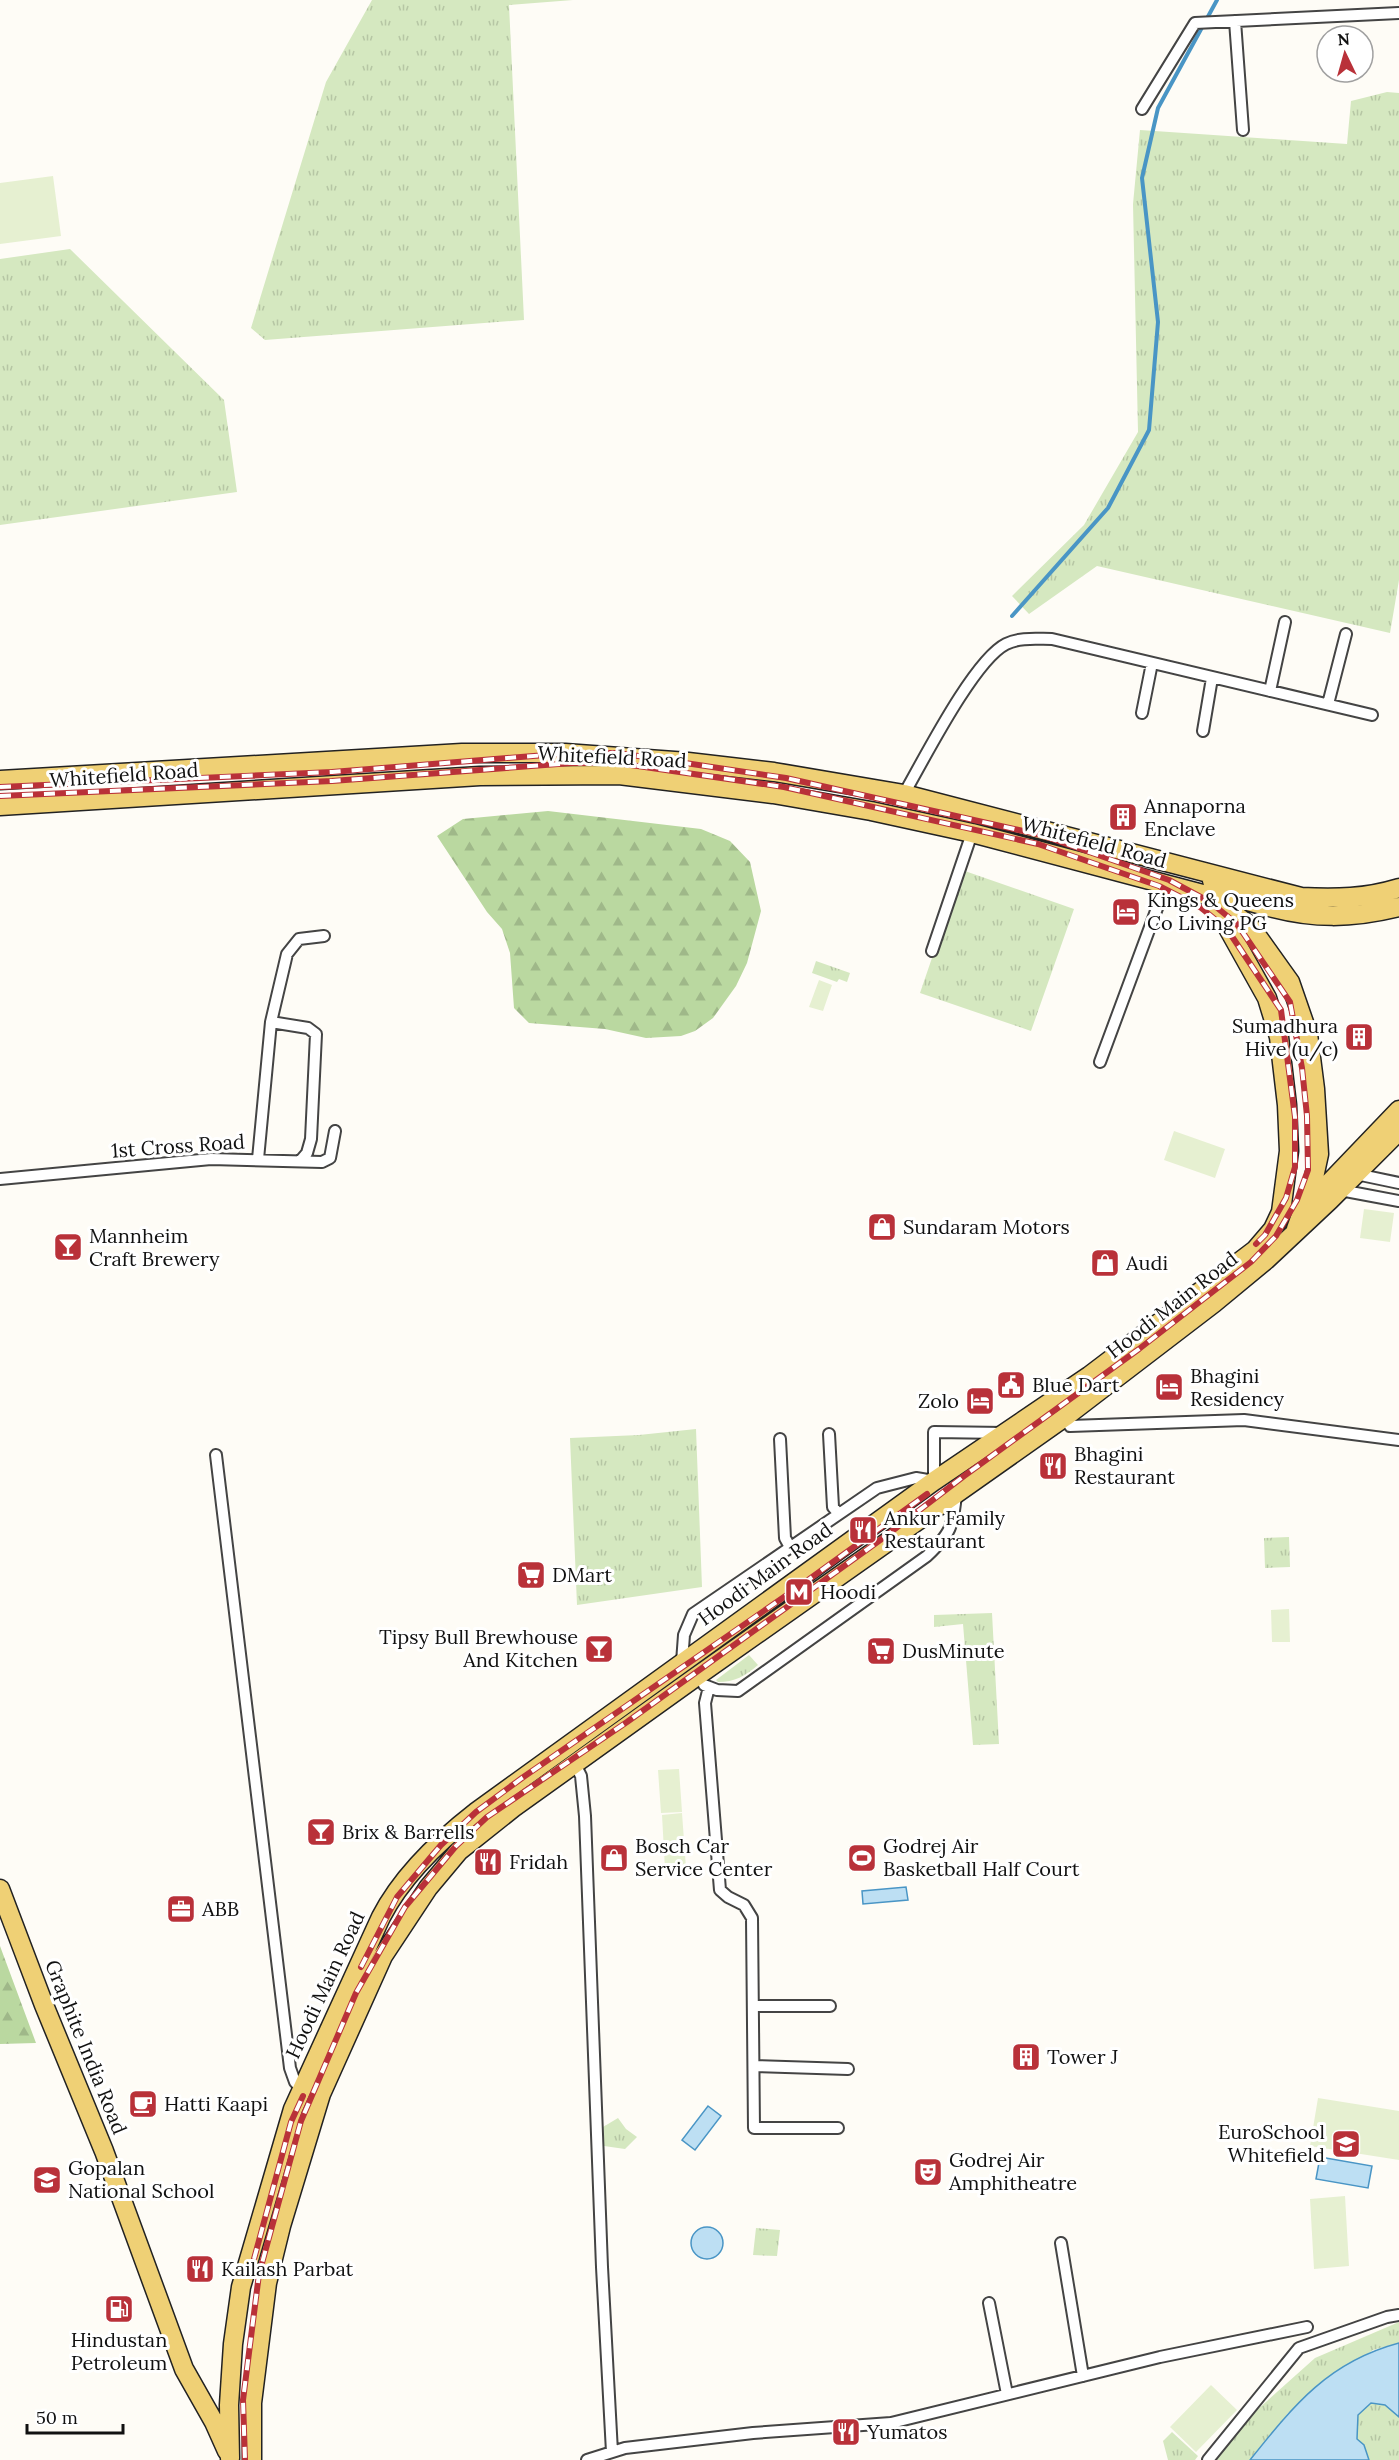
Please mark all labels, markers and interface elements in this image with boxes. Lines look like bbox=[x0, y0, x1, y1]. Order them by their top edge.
north arrow bbox=[1315, 24, 1375, 84]
text: N bbox=[1337, 29, 1351, 50]
street label: Whitefield Road bbox=[537, 740, 687, 773]
street label: Whitefield Road bbox=[49, 757, 199, 792]
place label: Annaporna Enclave bbox=[1143, 793, 1246, 841]
building icon: Annaporna Enclave bbox=[1107, 801, 1139, 833]
street label: Whitefield Road bbox=[1019, 810, 1169, 873]
place label: Kings & Queens Co Living PG bbox=[1147, 887, 1294, 935]
hotel icon: Kings & Queens Co Living PG bbox=[1110, 896, 1142, 928]
place label: Sumadhura Hive (u/c) bbox=[1232, 1013, 1338, 1062]
building icon: Sumadhura Hive (u/c) bbox=[1343, 1021, 1375, 1053]
street label: 1st Cross Road bbox=[110, 1128, 246, 1163]
shop icon: Sundaram Motors bbox=[866, 1211, 898, 1243]
place label: Sundaram Motors bbox=[903, 1214, 1070, 1239]
place label: Mannheim Craft Brewery bbox=[89, 1223, 220, 1271]
bar icon: Mannheim Craft Brewery bbox=[52, 1231, 84, 1263]
street label: Hoodi Main Road bbox=[1101, 1246, 1242, 1364]
shop icon: Audi bbox=[1089, 1247, 1121, 1279]
place label: Audi bbox=[1125, 1250, 1168, 1275]
place label: Bhagini Residency bbox=[1190, 1363, 1285, 1411]
public building icon: Blue Dart bbox=[995, 1369, 1027, 1401]
hotel icon: Bhagini Residency bbox=[1153, 1371, 1185, 1403]
place label: Blue Dart bbox=[1032, 1372, 1120, 1397]
hotel icon: Zolo bbox=[964, 1385, 996, 1417]
place label: Zolo bbox=[918, 1388, 959, 1413]
place label: Bhagini Restaurant bbox=[1074, 1441, 1175, 1489]
restaurant icon: Bhagini Restaurant bbox=[1037, 1450, 1069, 1482]
place label: Ankur Family Restaurant bbox=[883, 1505, 1006, 1553]
restaurant icon: Ankur Family Restaurant bbox=[847, 1514, 879, 1546]
street label: Hoodi Main Road bbox=[693, 1517, 837, 1631]
supermarket icon: DMart bbox=[515, 1559, 547, 1591]
place label: DMart bbox=[552, 1562, 612, 1587]
metro station icon: Hoodi bbox=[783, 1576, 815, 1608]
place label: Hoodi bbox=[820, 1579, 876, 1604]
place label: Tipsy Bull Brewhouse And Kitchen bbox=[379, 1624, 578, 1672]
bar icon: Tipsy Bull Brewhouse And Kitchen bbox=[583, 1633, 615, 1665]
supermarket icon: DusMinute bbox=[865, 1635, 897, 1667]
place label: DusMinute bbox=[902, 1638, 1005, 1663]
bar icon: Brix & Barrells bbox=[305, 1816, 337, 1848]
place label: Brix & Barrells bbox=[342, 1819, 475, 1844]
place label: Bosch Car Service Center bbox=[635, 1833, 773, 1881]
place label: Godrej Air Basketball Half Court bbox=[883, 1833, 1080, 1881]
shop icon: Bosch Car Service Center bbox=[598, 1842, 630, 1874]
sports icon: Godrej Air Basketball Half Court bbox=[846, 1842, 878, 1874]
restaurant icon: Fridah bbox=[472, 1846, 504, 1878]
place label: Fridah bbox=[509, 1849, 568, 1874]
office icon: ABB bbox=[165, 1893, 197, 1925]
place label: ABB bbox=[201, 1896, 239, 1921]
street label: Hoodi Main Road bbox=[280, 1907, 370, 2062]
street label: Graphite India Road bbox=[40, 1956, 133, 2138]
building icon: Tower J bbox=[1010, 2041, 1042, 2073]
place label: Tower J bbox=[1047, 2044, 1118, 2069]
cafe icon: Hatti Kaapi bbox=[127, 2088, 159, 2120]
place label: Hatti Kaapi bbox=[164, 2091, 268, 2116]
place label: EuroSchool Whitefield bbox=[1218, 2119, 1325, 2167]
school or university icon: EuroSchool Whitefield bbox=[1330, 2128, 1362, 2160]
place label: Godrej Air Amphitheatre bbox=[948, 2147, 1077, 2195]
place label: Gopalan National School bbox=[68, 2155, 214, 2203]
theatre icon: Godrej Air Amphitheatre bbox=[912, 2156, 944, 2188]
school or university icon: Gopalan National School bbox=[31, 2164, 63, 2196]
restaurant icon: Kailash Parbat bbox=[184, 2253, 216, 2285]
place label: Kailash Parbat bbox=[221, 2256, 354, 2281]
fuel station icon: Hindustan Petroleum bbox=[103, 2293, 135, 2325]
place label: Hindustan Petroleum bbox=[71, 2327, 167, 2375]
scale bar bbox=[27, 2397, 123, 2435]
text: 50 m bbox=[36, 2406, 78, 2429]
restaurant icon: Yumatos bbox=[830, 2416, 862, 2448]
place label: Yumatos bbox=[866, 2419, 947, 2444]

